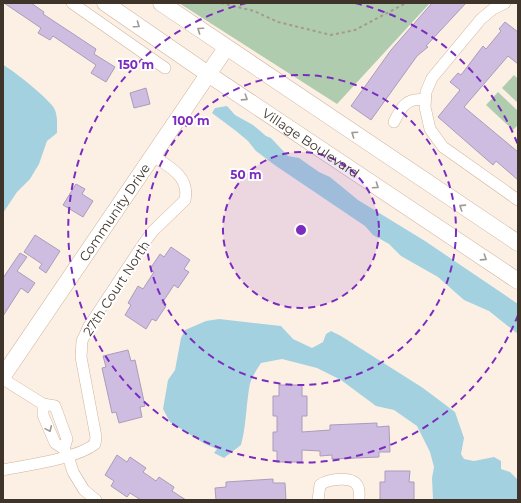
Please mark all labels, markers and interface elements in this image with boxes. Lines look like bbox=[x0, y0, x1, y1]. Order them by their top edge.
one-way arrow bbox=[133, 20, 140, 27]
one-way arrow bbox=[197, 28, 204, 35]
text: 150 m bbox=[118, 57, 154, 72]
one-way arrow bbox=[241, 93, 248, 101]
street label: Village Boulevard bbox=[259, 105, 363, 181]
text: 100 m bbox=[173, 113, 209, 128]
one-way arrow bbox=[351, 131, 358, 139]
street label: Community Drive bbox=[75, 160, 153, 264]
text: 50 m bbox=[230, 167, 262, 182]
one-way arrow bbox=[372, 181, 379, 189]
one-way arrow bbox=[459, 204, 466, 211]
centre of rings bbox=[294, 223, 308, 237]
street label: 27th Court North bbox=[79, 237, 153, 339]
one-way arrow bbox=[480, 253, 487, 261]
one-way arrow bbox=[44, 425, 52, 433]

